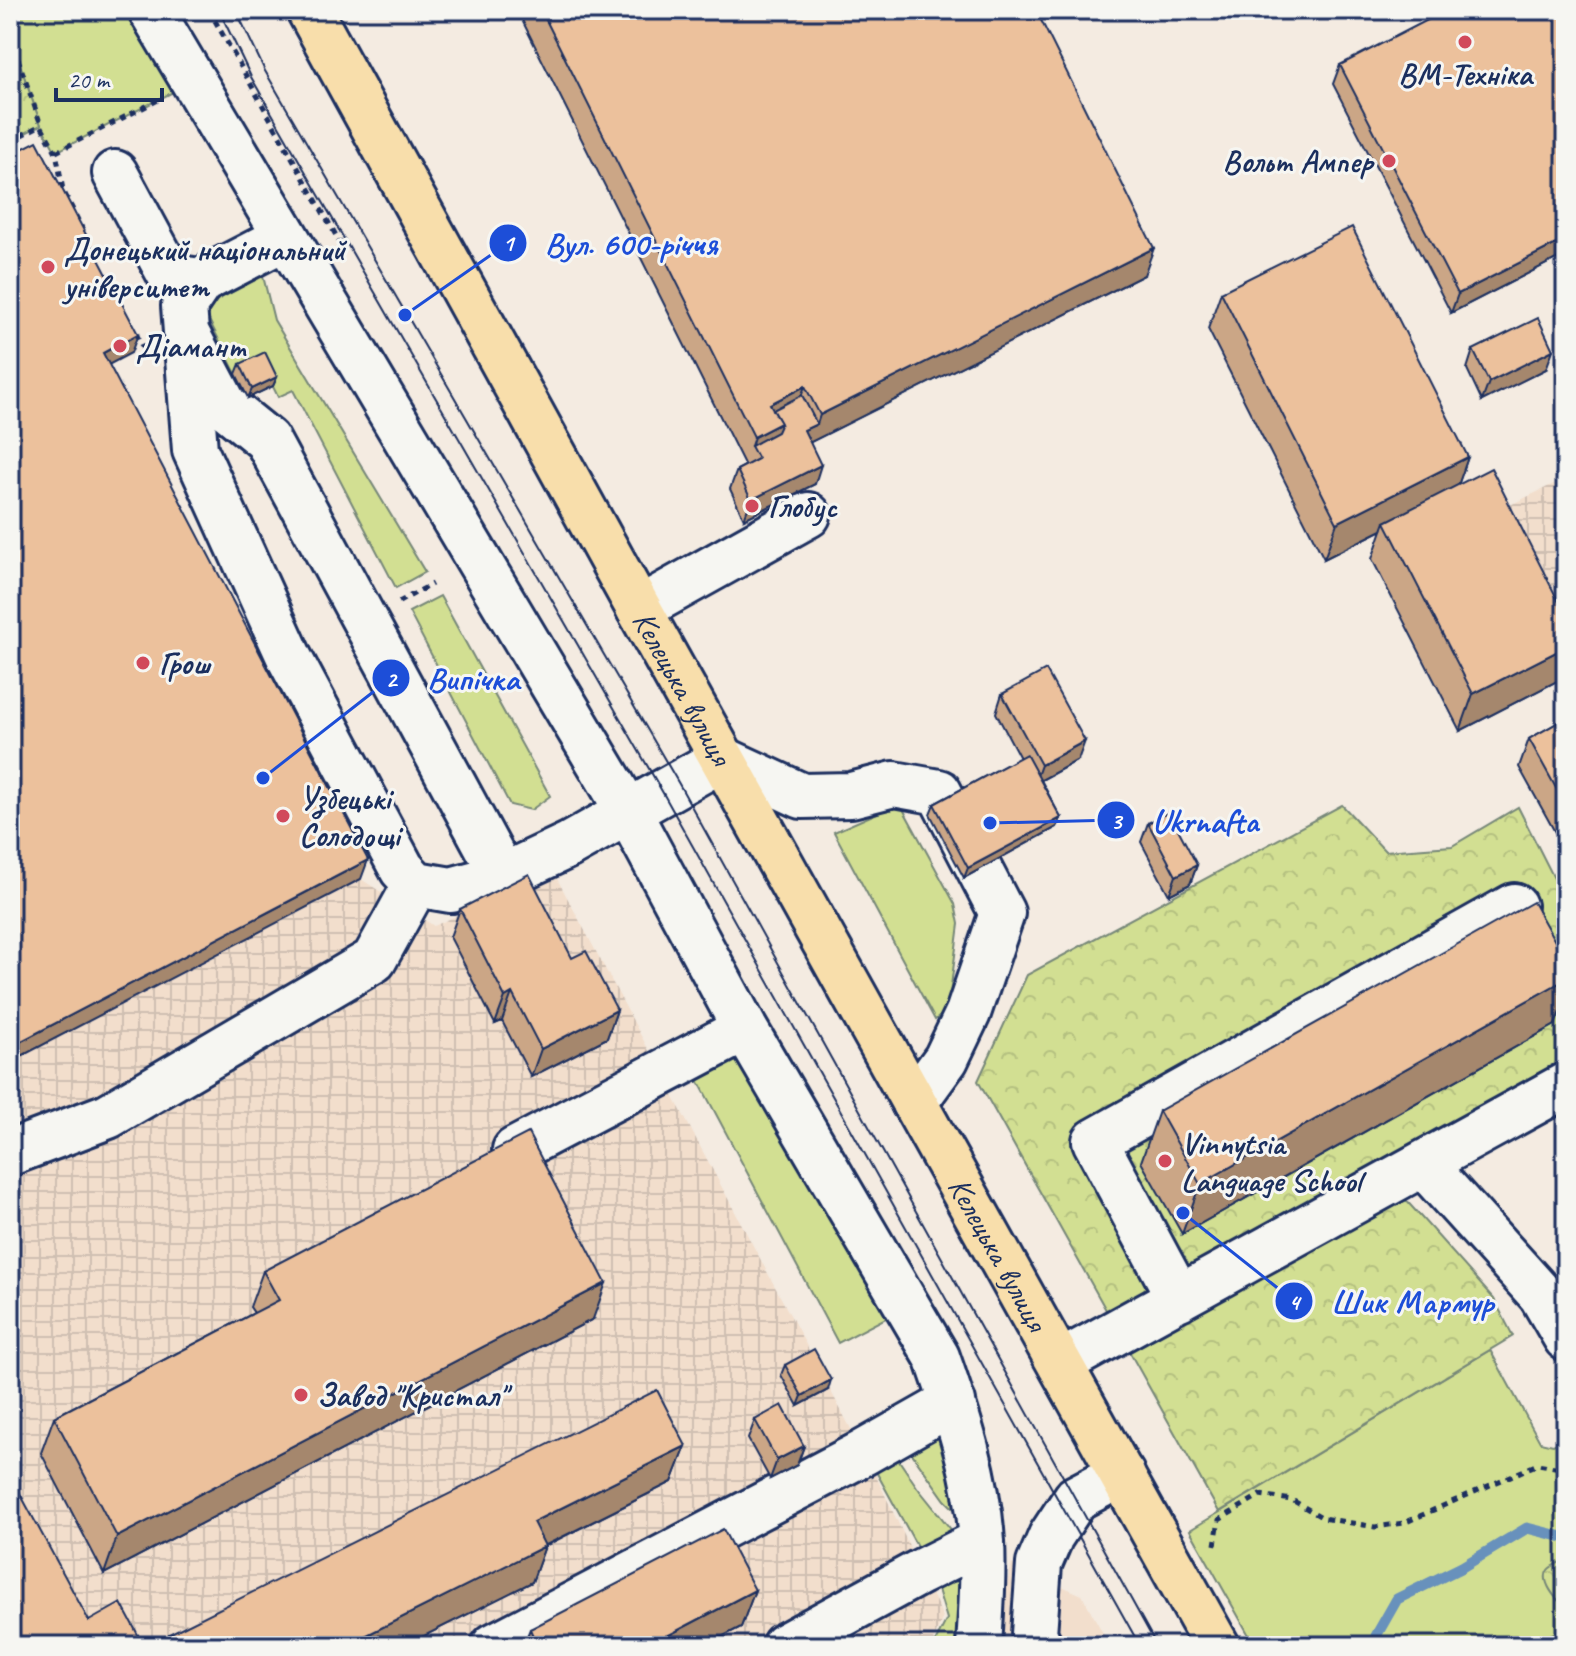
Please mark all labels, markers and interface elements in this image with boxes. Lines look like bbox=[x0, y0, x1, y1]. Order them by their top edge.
marker: ВМ-Техніка bbox=[1456, 33, 1474, 51]
scale bar bbox=[56, 52, 162, 102]
place label: ВМ-Техніка bbox=[1398, 54, 1535, 95]
text: 20 m bbox=[68, 65, 111, 95]
place label: Вольт Ампер bbox=[1222, 141, 1375, 182]
marker: Вольт Ампер bbox=[1380, 152, 1398, 170]
callout: Вул. 600-річчя bbox=[488, 214, 733, 272]
text: Вул. 600-річчя bbox=[545, 222, 719, 265]
text: 1 bbox=[503, 228, 517, 258]
place label: Донецький національний університет bbox=[61, 229, 348, 307]
marker: Донецький національний університет bbox=[39, 258, 57, 276]
place label: Діамант bbox=[136, 326, 247, 367]
marker: Діамант bbox=[111, 337, 129, 355]
place label: Глобус bbox=[768, 486, 838, 527]
marker: Глобус bbox=[743, 497, 761, 515]
street label: Келецька вулиця bbox=[624, 604, 743, 774]
place label: Грош bbox=[159, 643, 212, 684]
callout: Випічка bbox=[371, 649, 535, 707]
marker: Грош bbox=[134, 654, 152, 672]
text: Випічка bbox=[427, 657, 522, 700]
text: 2 bbox=[386, 664, 399, 694]
place label: Узбецькі Солодощі bbox=[299, 778, 403, 856]
callout: Ukrnafta bbox=[1096, 791, 1275, 849]
text: Ukrnafta bbox=[1152, 799, 1261, 842]
text: 3 bbox=[1111, 806, 1124, 836]
marker: Узбецькі Солодощі bbox=[274, 807, 292, 825]
place label: Vinnytsia Language School bbox=[1181, 1123, 1367, 1201]
marker: Vinnytsia Language School bbox=[1156, 1152, 1174, 1170]
street label: Келецька вулиця bbox=[939, 1170, 1059, 1340]
callout: Шик Мармур bbox=[1274, 1272, 1511, 1330]
text: Шик Мармур bbox=[1331, 1280, 1496, 1323]
text: 4 bbox=[1289, 1287, 1303, 1317]
place label: Завод "Кристал" bbox=[317, 1375, 514, 1416]
marker: Завод "Кристал" bbox=[292, 1386, 310, 1404]

